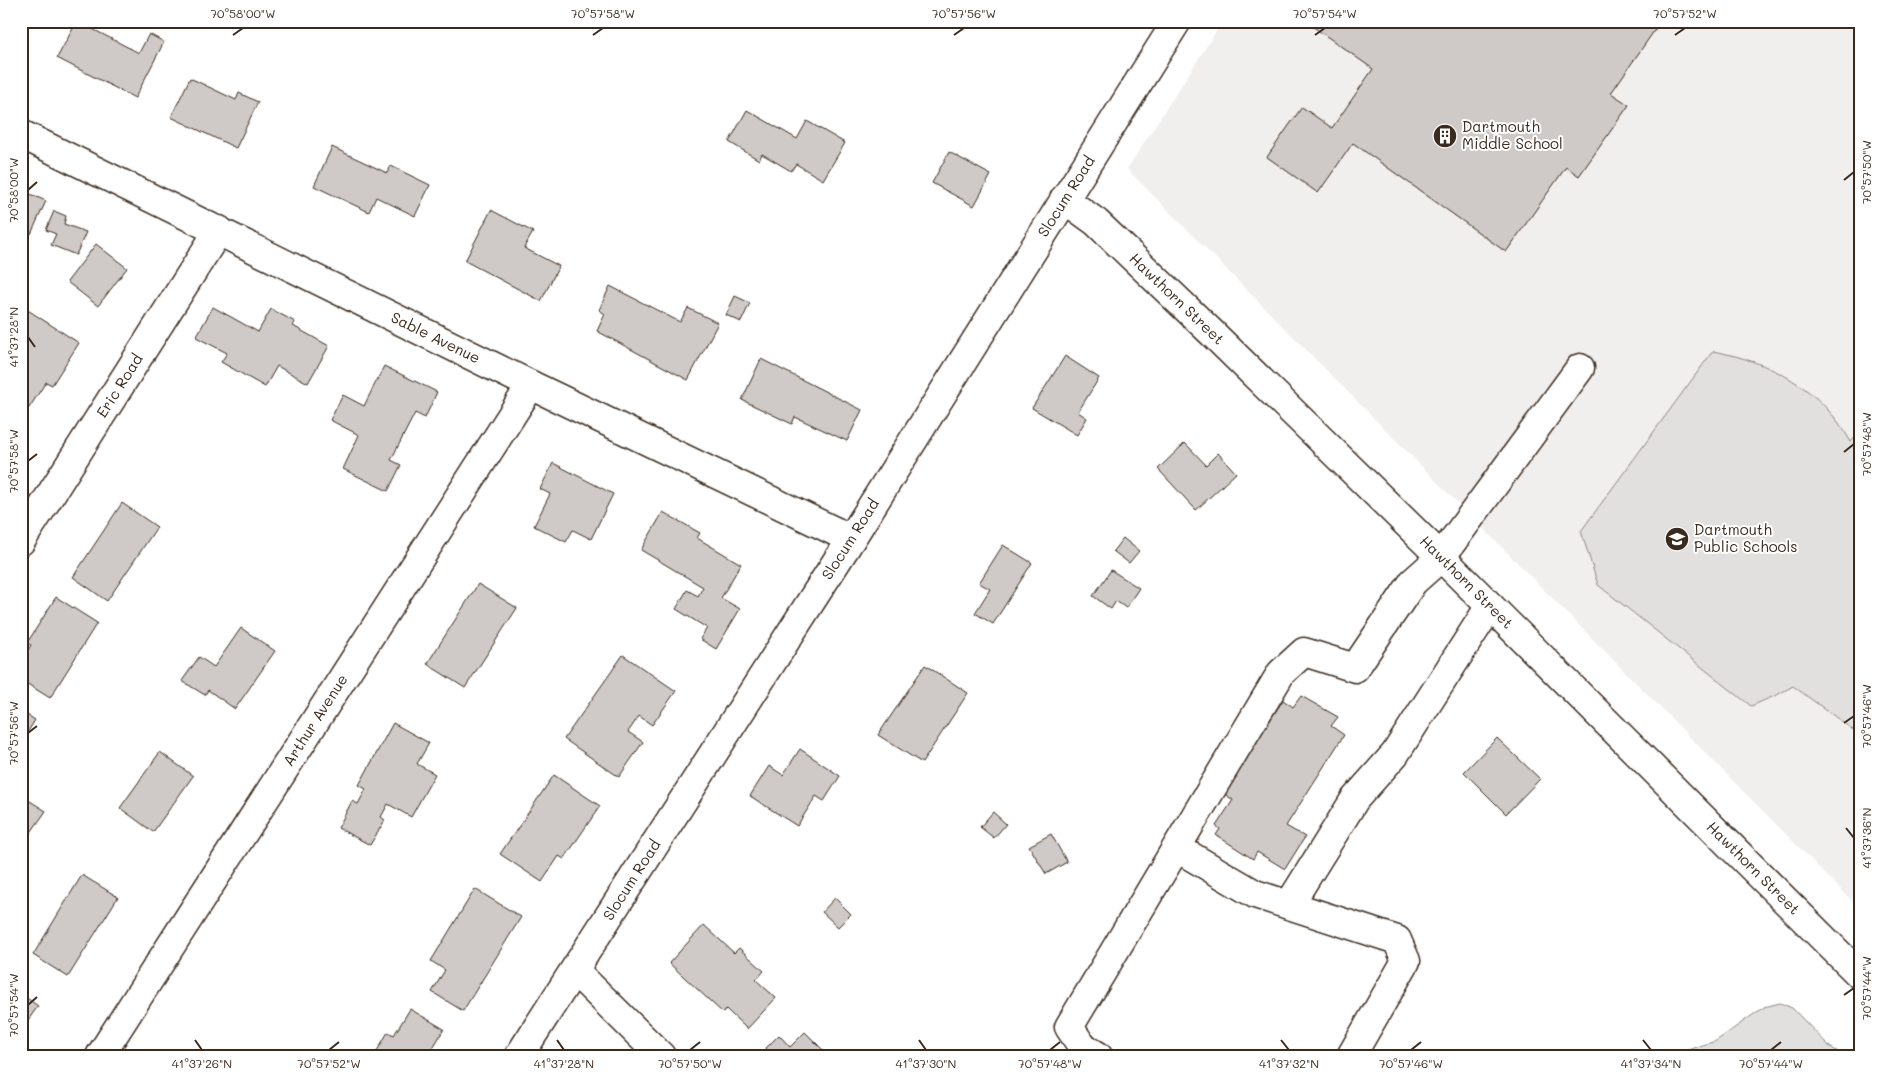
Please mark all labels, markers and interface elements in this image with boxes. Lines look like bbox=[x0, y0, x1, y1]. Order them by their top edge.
text: 70°58'00"W bbox=[210, 5, 276, 21]
text: 70°57'58"W bbox=[571, 5, 635, 21]
text: 70°57'56"W bbox=[932, 5, 996, 21]
text: 70°57'54"W bbox=[1293, 5, 1357, 21]
text: 70°57'52"W bbox=[1653, 5, 1717, 21]
place label: Dartmouth Middle School bbox=[1462, 116, 1563, 153]
building icon: Dartmouth Middle School bbox=[1432, 123, 1458, 149]
text: 70°57'50"W bbox=[1858, 140, 1874, 204]
street label: Slocum Road bbox=[1033, 152, 1099, 240]
text: 70°58'00"W bbox=[5, 157, 21, 223]
street label: Hawthorn Street bbox=[1126, 248, 1229, 349]
text: 41°37'28"N bbox=[5, 307, 21, 367]
street label: Sable Avenue bbox=[388, 307, 484, 368]
street label: Eric Road bbox=[91, 350, 147, 421]
text: 70°57'48"W bbox=[1858, 412, 1874, 476]
text: 70°57'58"W bbox=[5, 429, 21, 493]
street label: Slocum Road bbox=[817, 494, 883, 583]
place label: Dartmouth Public Schools bbox=[1694, 519, 1797, 556]
school or university icon: Dartmouth Public Schools bbox=[1664, 526, 1690, 552]
street label: Hawthorn Street bbox=[1416, 531, 1518, 632]
street label: Arthur Avenue bbox=[278, 670, 352, 770]
text: 70°57'46"W bbox=[1858, 684, 1874, 748]
text: 70°57'56"W bbox=[5, 701, 21, 765]
text: 41°37'36"N bbox=[1858, 808, 1874, 868]
street label: Hawthorn Street bbox=[1703, 817, 1805, 918]
street label: Slocum Road bbox=[598, 835, 664, 924]
text: 70°57'44"W bbox=[1858, 956, 1874, 1020]
text: 70°57'54"W bbox=[5, 973, 21, 1037]
text: 41°37'26"N bbox=[172, 1055, 232, 1071]
text: 70°57'52"W bbox=[297, 1055, 361, 1071]
text: 41°37'28"N bbox=[534, 1055, 594, 1071]
text: 70°57'50"W bbox=[658, 1055, 722, 1071]
text: 41°37'30"N bbox=[896, 1055, 956, 1071]
text: 70°57'48"W bbox=[1018, 1055, 1082, 1071]
text: 41°37'32"N bbox=[1259, 1055, 1319, 1071]
text: 70°57'46"W bbox=[1379, 1055, 1443, 1071]
text: 41°37'34"N bbox=[1621, 1055, 1681, 1071]
text: 70°57'44"W bbox=[1739, 1055, 1803, 1071]

